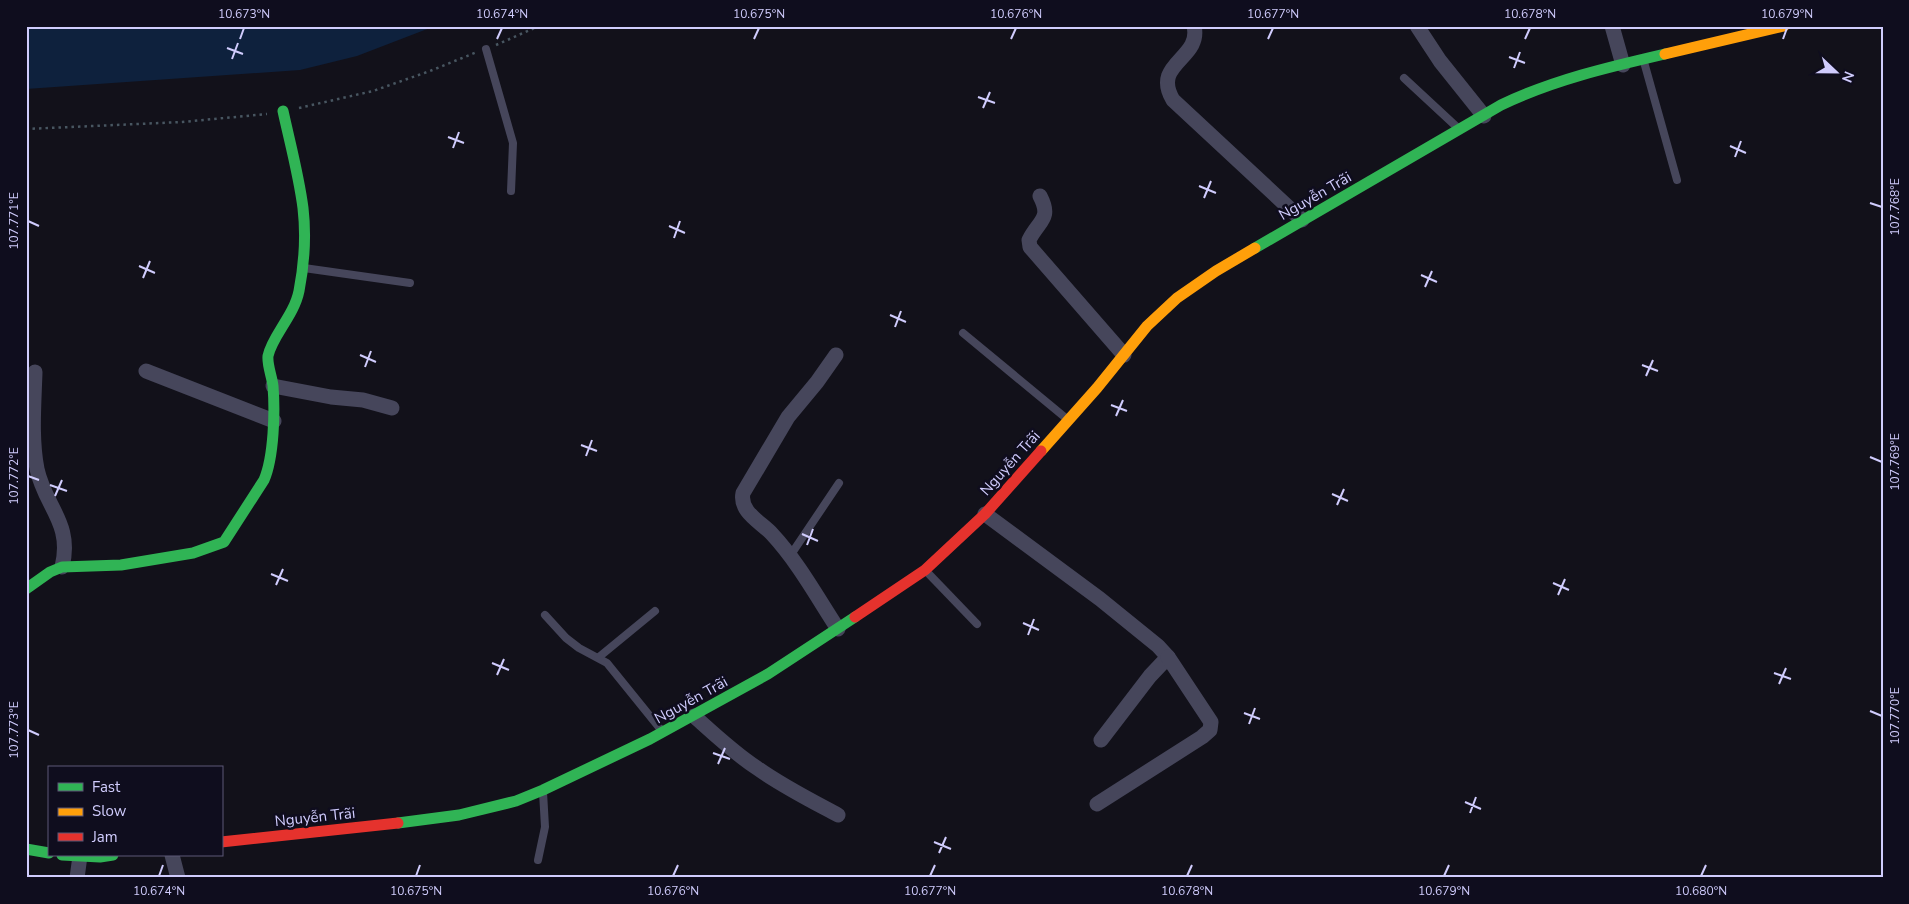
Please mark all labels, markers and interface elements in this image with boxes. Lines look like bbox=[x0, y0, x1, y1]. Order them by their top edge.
text: 10.673°N bbox=[218, 6, 270, 22]
text: 10.674°N bbox=[476, 6, 528, 22]
text: 10.675°N bbox=[733, 6, 785, 22]
text: 10.676°N bbox=[990, 6, 1042, 22]
text: 10.677°N bbox=[1247, 6, 1299, 22]
text: 10.678°N bbox=[1504, 6, 1556, 22]
text: 10.679°N bbox=[1761, 6, 1813, 22]
north arrow bbox=[1812, 48, 1862, 98]
text: N bbox=[1837, 68, 1858, 85]
street label: Nguyễn Trãi bbox=[1275, 167, 1355, 225]
text: 107.768°E bbox=[1887, 178, 1903, 236]
text: 107.771°E bbox=[6, 192, 22, 250]
street label: Nguyễn Trãi bbox=[976, 426, 1044, 500]
text: 107.769°E bbox=[1887, 433, 1903, 491]
text: 107.772°E bbox=[6, 447, 22, 505]
street label: Nguyễn Trãi bbox=[651, 672, 731, 728]
text: 107.770°E bbox=[1887, 687, 1903, 745]
text: 107.773°E bbox=[6, 701, 22, 759]
legend bbox=[48, 766, 222, 856]
text: Fast bbox=[92, 777, 121, 797]
text: Slow bbox=[92, 801, 127, 821]
street label: Nguyễn Trãi bbox=[274, 803, 356, 831]
text: Jam bbox=[91, 827, 118, 847]
text: 10.674°N bbox=[133, 883, 185, 899]
text: 10.675°N bbox=[390, 883, 442, 899]
text: 10.676°N bbox=[647, 883, 699, 899]
text: 10.677°N bbox=[904, 883, 956, 899]
text: 10.678°N bbox=[1161, 883, 1213, 899]
text: 10.679°N bbox=[1418, 883, 1470, 899]
text: 10.680°N bbox=[1675, 883, 1727, 899]

